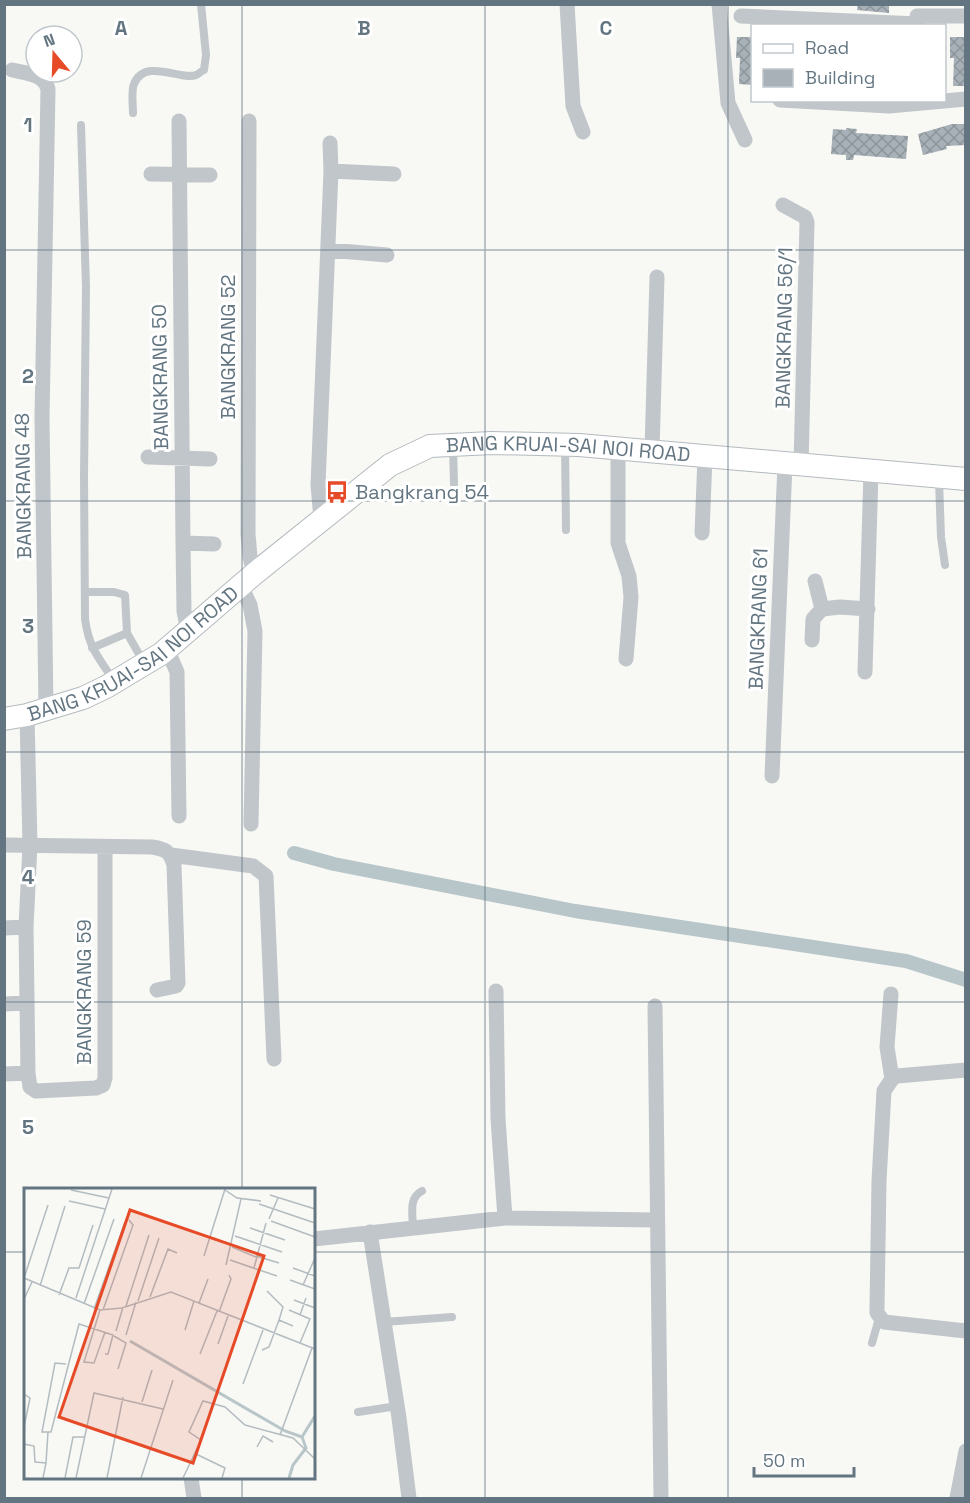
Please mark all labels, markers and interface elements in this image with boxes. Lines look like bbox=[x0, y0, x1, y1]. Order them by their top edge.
text: A bbox=[115, 15, 128, 41]
text: B bbox=[357, 15, 371, 41]
text: C bbox=[600, 15, 613, 41]
north arrow bbox=[24, 24, 84, 84]
legend bbox=[751, 24, 946, 102]
text: N bbox=[41, 29, 58, 52]
text: Road bbox=[805, 36, 849, 59]
text: Building bbox=[805, 66, 875, 89]
text: 1 bbox=[23, 112, 33, 138]
street label: BANGKRANG 56/1 bbox=[770, 247, 798, 409]
street label: BANGKRANG 52 bbox=[215, 274, 241, 420]
street label: BANGKRANG 50 bbox=[146, 304, 174, 450]
text: 2 bbox=[22, 363, 34, 389]
street label: BANGKRANG 48 bbox=[9, 413, 37, 559]
street label: BANG KRUAI-SAI NOI ROAD bbox=[445, 430, 691, 468]
bus stop icon: Bangkrang 54 bbox=[324, 479, 350, 505]
place label: Bangkrang 54 bbox=[355, 479, 489, 505]
street label: BANGKRANG 61 bbox=[743, 548, 773, 690]
street label: BANG KRUAI-SAI NOI ROAD bbox=[24, 580, 244, 727]
text: 3 bbox=[22, 613, 34, 639]
text: 4 bbox=[22, 864, 35, 890]
street label: BANGKRANG 59 bbox=[71, 919, 97, 1065]
text: 5 bbox=[22, 1114, 34, 1140]
inset map bbox=[24, 1188, 315, 1479]
scale bar bbox=[754, 1440, 854, 1478]
text: 50 m bbox=[763, 1449, 805, 1472]

